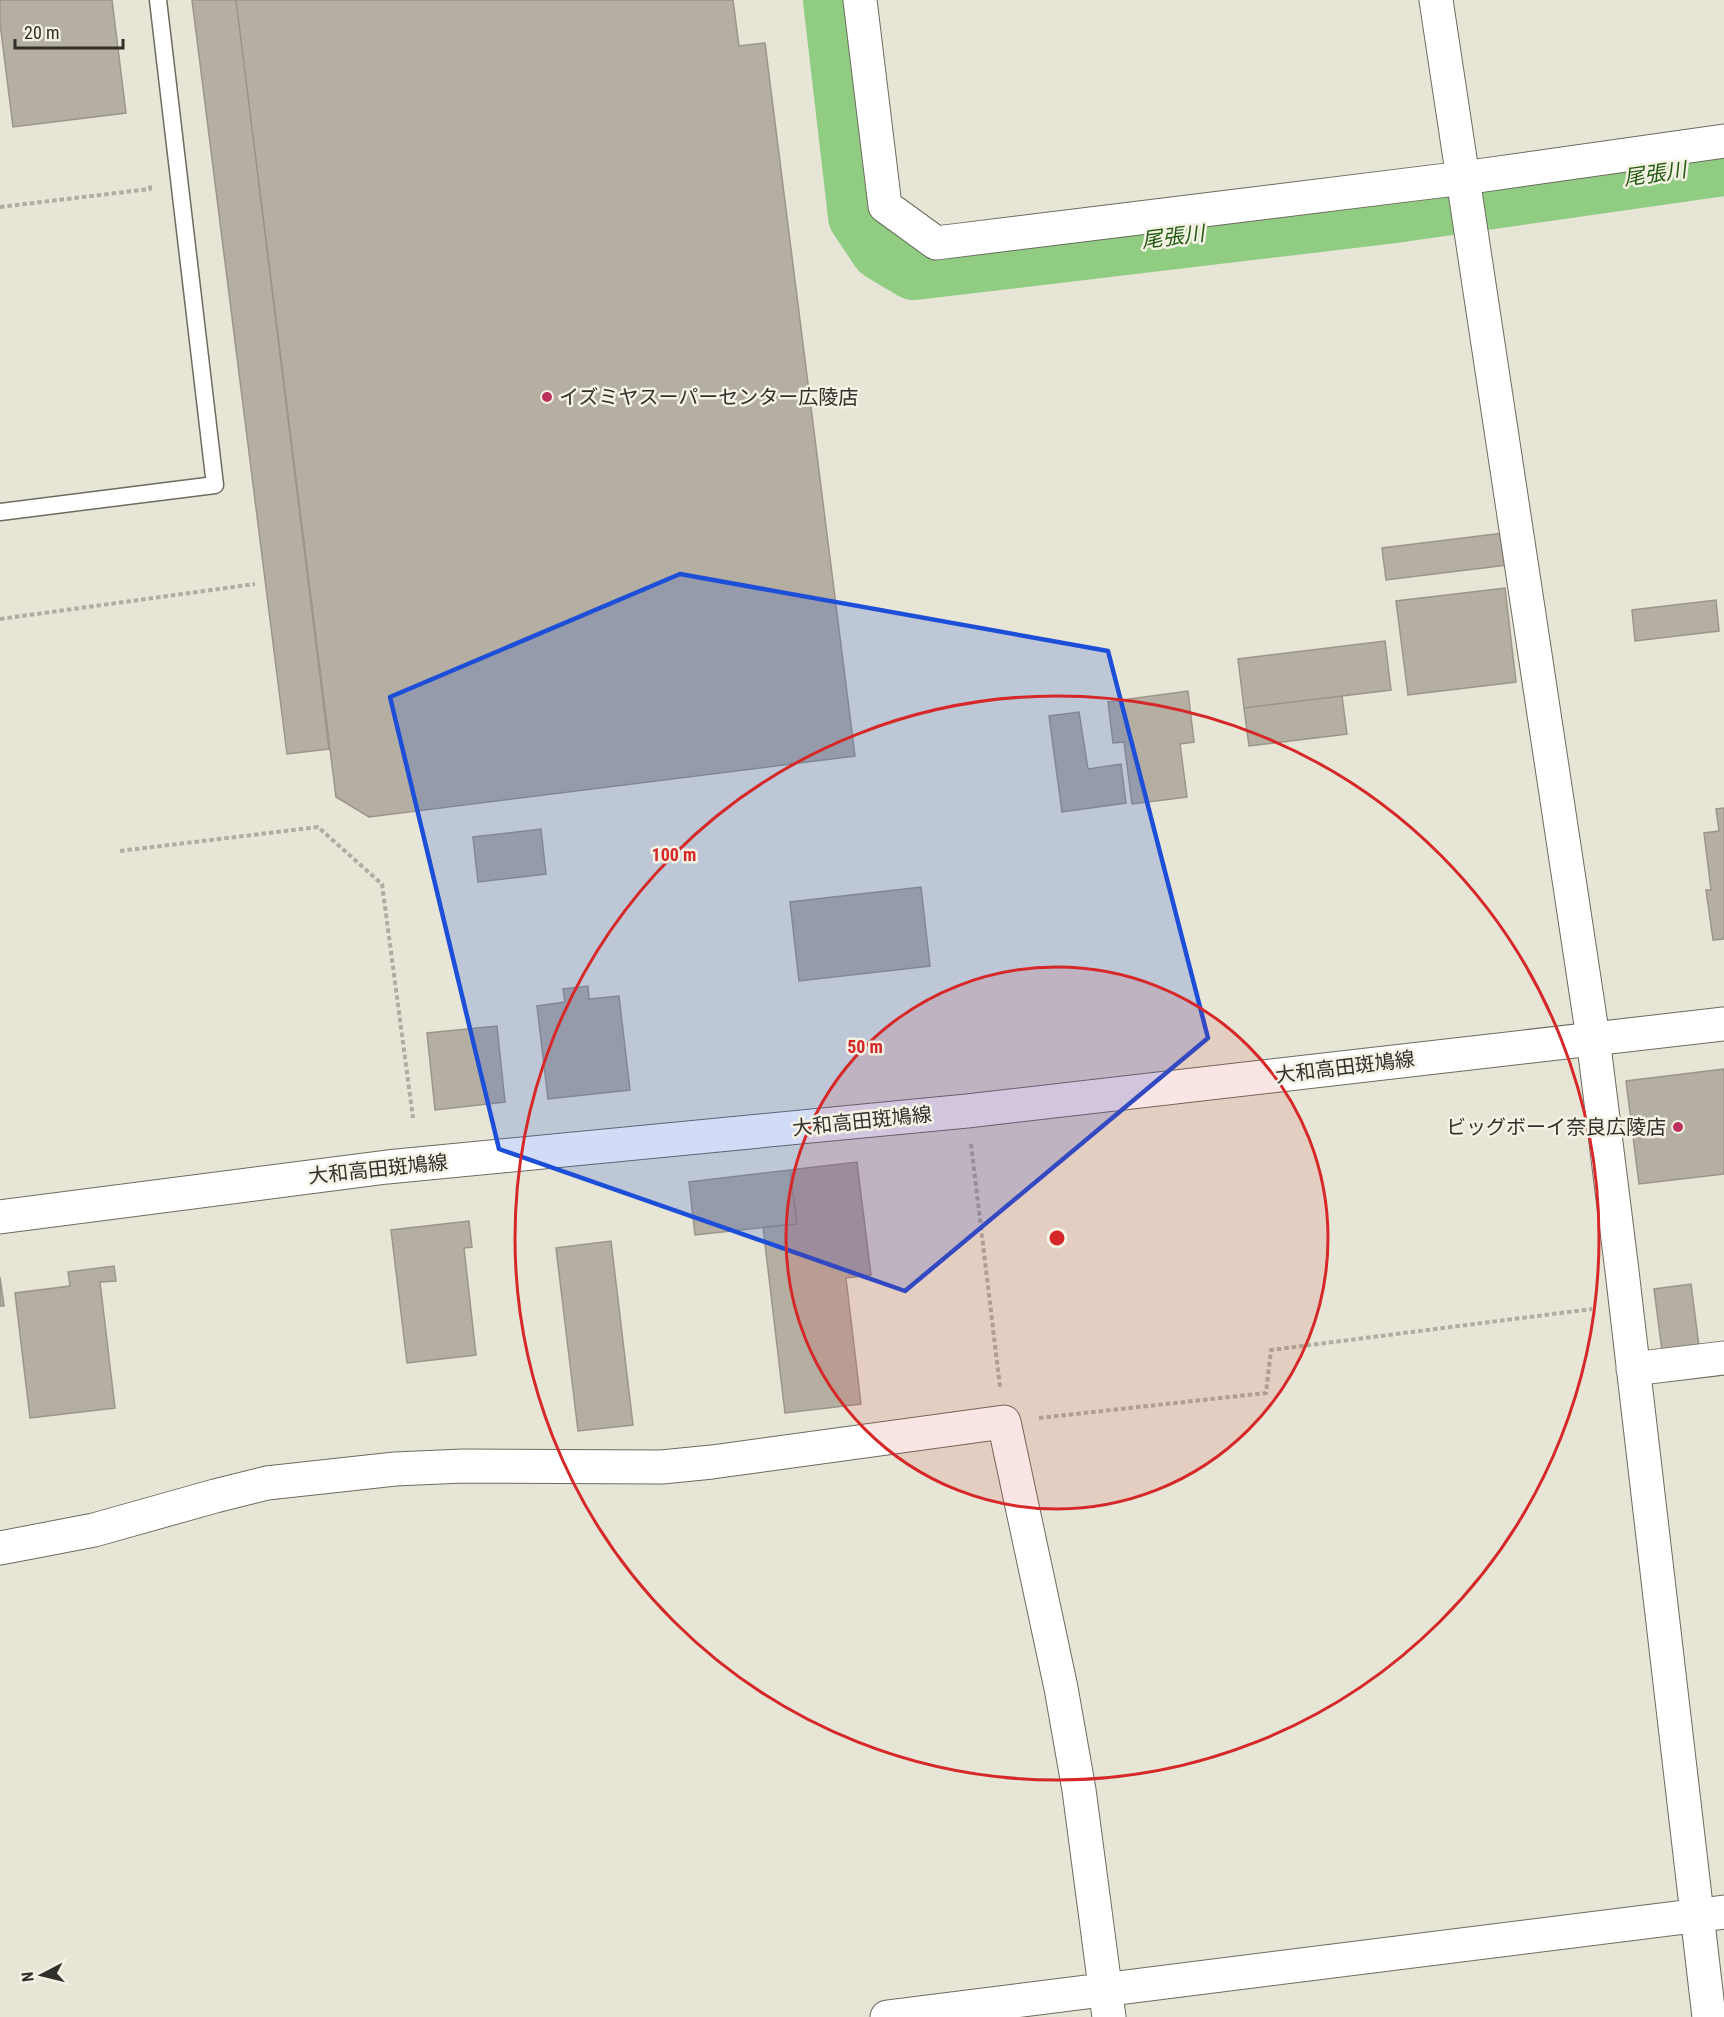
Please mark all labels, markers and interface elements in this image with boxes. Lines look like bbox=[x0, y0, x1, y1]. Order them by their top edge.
scale bar bbox=[15, 12, 123, 50]
text: 20 m bbox=[24, 22, 59, 43]
water label: 尾張川 bbox=[1622, 157, 1690, 190]
water label: 尾張川 bbox=[1140, 221, 1208, 253]
place label: イズミヤスーパーセンター広陵店 bbox=[559, 385, 858, 409]
marker: イズミヤスーパーセンター広陵店 bbox=[540, 390, 554, 404]
text: 100 m bbox=[652, 844, 696, 865]
text: 50 m bbox=[847, 1036, 883, 1057]
street label: 大和高田斑鳩線 bbox=[1274, 1047, 1416, 1087]
street label: 大和高田斑鳩線 bbox=[791, 1102, 933, 1140]
place label: ビッグボーイ奈良広陵店 bbox=[1446, 1115, 1666, 1139]
marker: ビッグボーイ奈良広陵店 bbox=[1671, 1120, 1685, 1134]
street label: 大和高田斑鳩線 bbox=[307, 1150, 449, 1188]
centre of rings bbox=[1047, 1228, 1067, 1248]
north arrow bbox=[12, 1945, 72, 2005]
text: N bbox=[18, 1971, 38, 1983]

